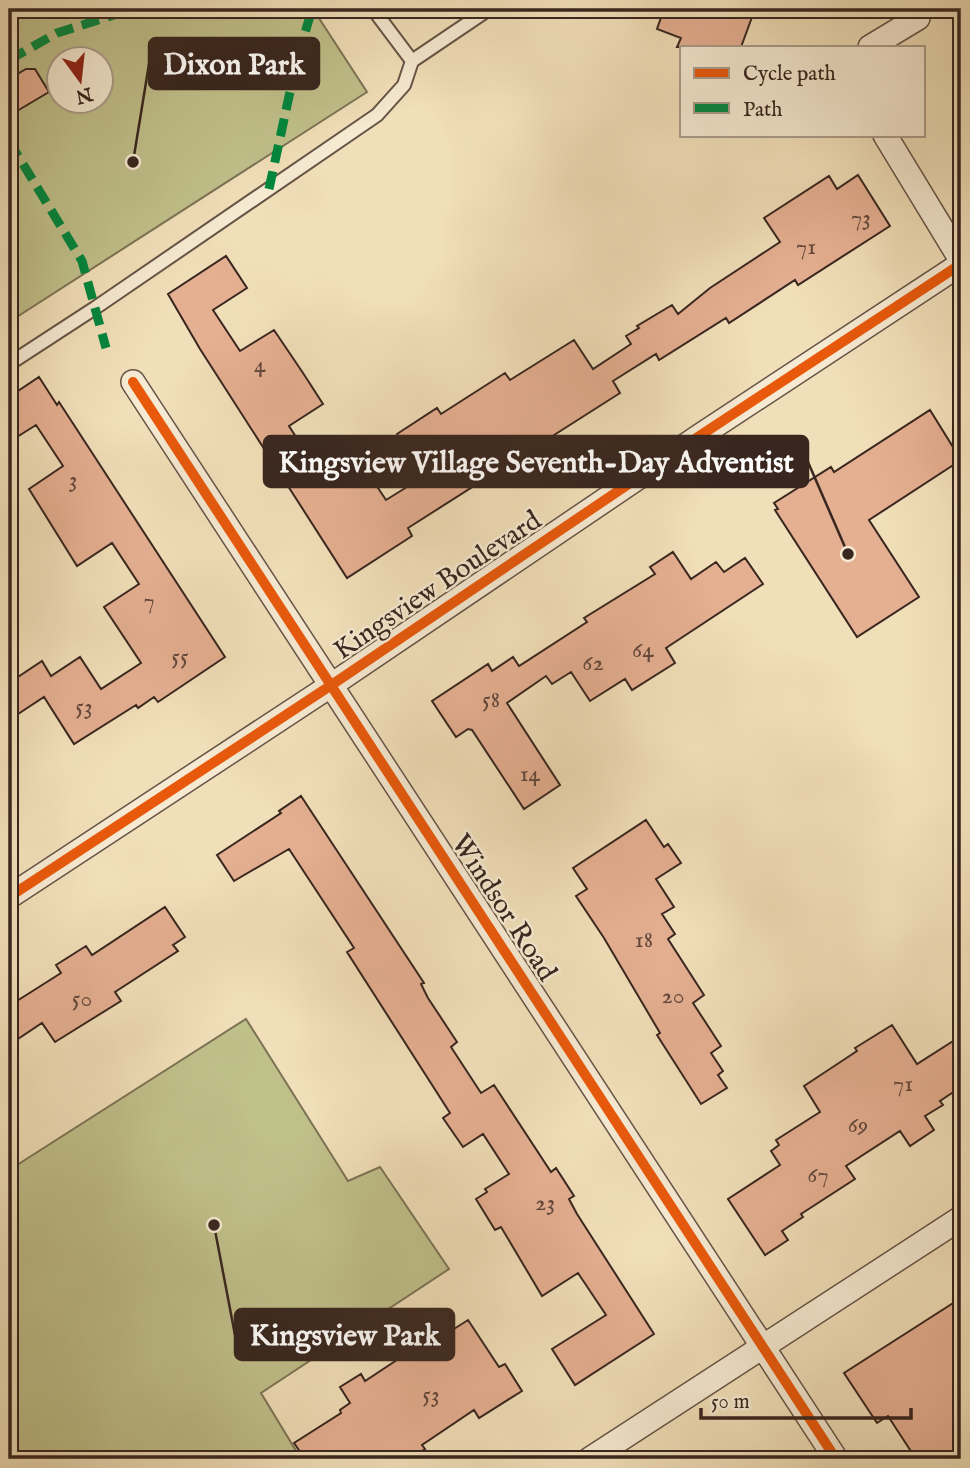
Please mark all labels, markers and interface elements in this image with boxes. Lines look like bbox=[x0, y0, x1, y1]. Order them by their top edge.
callout: Dixon Park bbox=[149, 38, 319, 89]
north arrow bbox=[46, 46, 116, 116]
legend bbox=[680, 46, 925, 136]
text: Dixon Park bbox=[163, 47, 306, 85]
text: Cycle path bbox=[743, 61, 836, 88]
text: N bbox=[72, 81, 96, 108]
text: Path bbox=[743, 97, 782, 124]
house number: 73 bbox=[851, 203, 871, 234]
house number: 71 bbox=[796, 232, 816, 263]
house number: 4 bbox=[254, 350, 266, 381]
callout: Kingsview Village Seventh-Day Adventist bbox=[264, 436, 808, 487]
text: Kingsview Village Seventh-Day Adventist bbox=[278, 445, 795, 483]
house number: 3 bbox=[69, 465, 77, 496]
street label: Kingsview Boulevard bbox=[328, 504, 549, 668]
house number: 7 bbox=[143, 586, 155, 617]
house number: 64 bbox=[632, 635, 654, 666]
house number: 55 bbox=[171, 642, 189, 673]
house number: 62 bbox=[582, 648, 604, 679]
house number: 58 bbox=[482, 685, 500, 716]
house number: 53 bbox=[75, 692, 93, 723]
house number: 14 bbox=[520, 759, 541, 790]
street label: Windsor Road bbox=[442, 828, 564, 988]
house number: 18 bbox=[635, 925, 653, 956]
house number: 20 bbox=[661, 981, 685, 1012]
house number: 50 bbox=[72, 984, 92, 1015]
house number: 71 bbox=[893, 1069, 913, 1100]
house number: 69 bbox=[848, 1110, 868, 1141]
house number: 67 bbox=[807, 1160, 829, 1191]
house number: 23 bbox=[535, 1188, 555, 1219]
callout: Kingsview Park bbox=[235, 1309, 454, 1360]
text: Kingsview Park bbox=[250, 1318, 441, 1356]
scale bar bbox=[701, 1377, 911, 1421]
house number: 53 bbox=[422, 1380, 440, 1411]
text: 50 m bbox=[711, 1389, 750, 1416]

